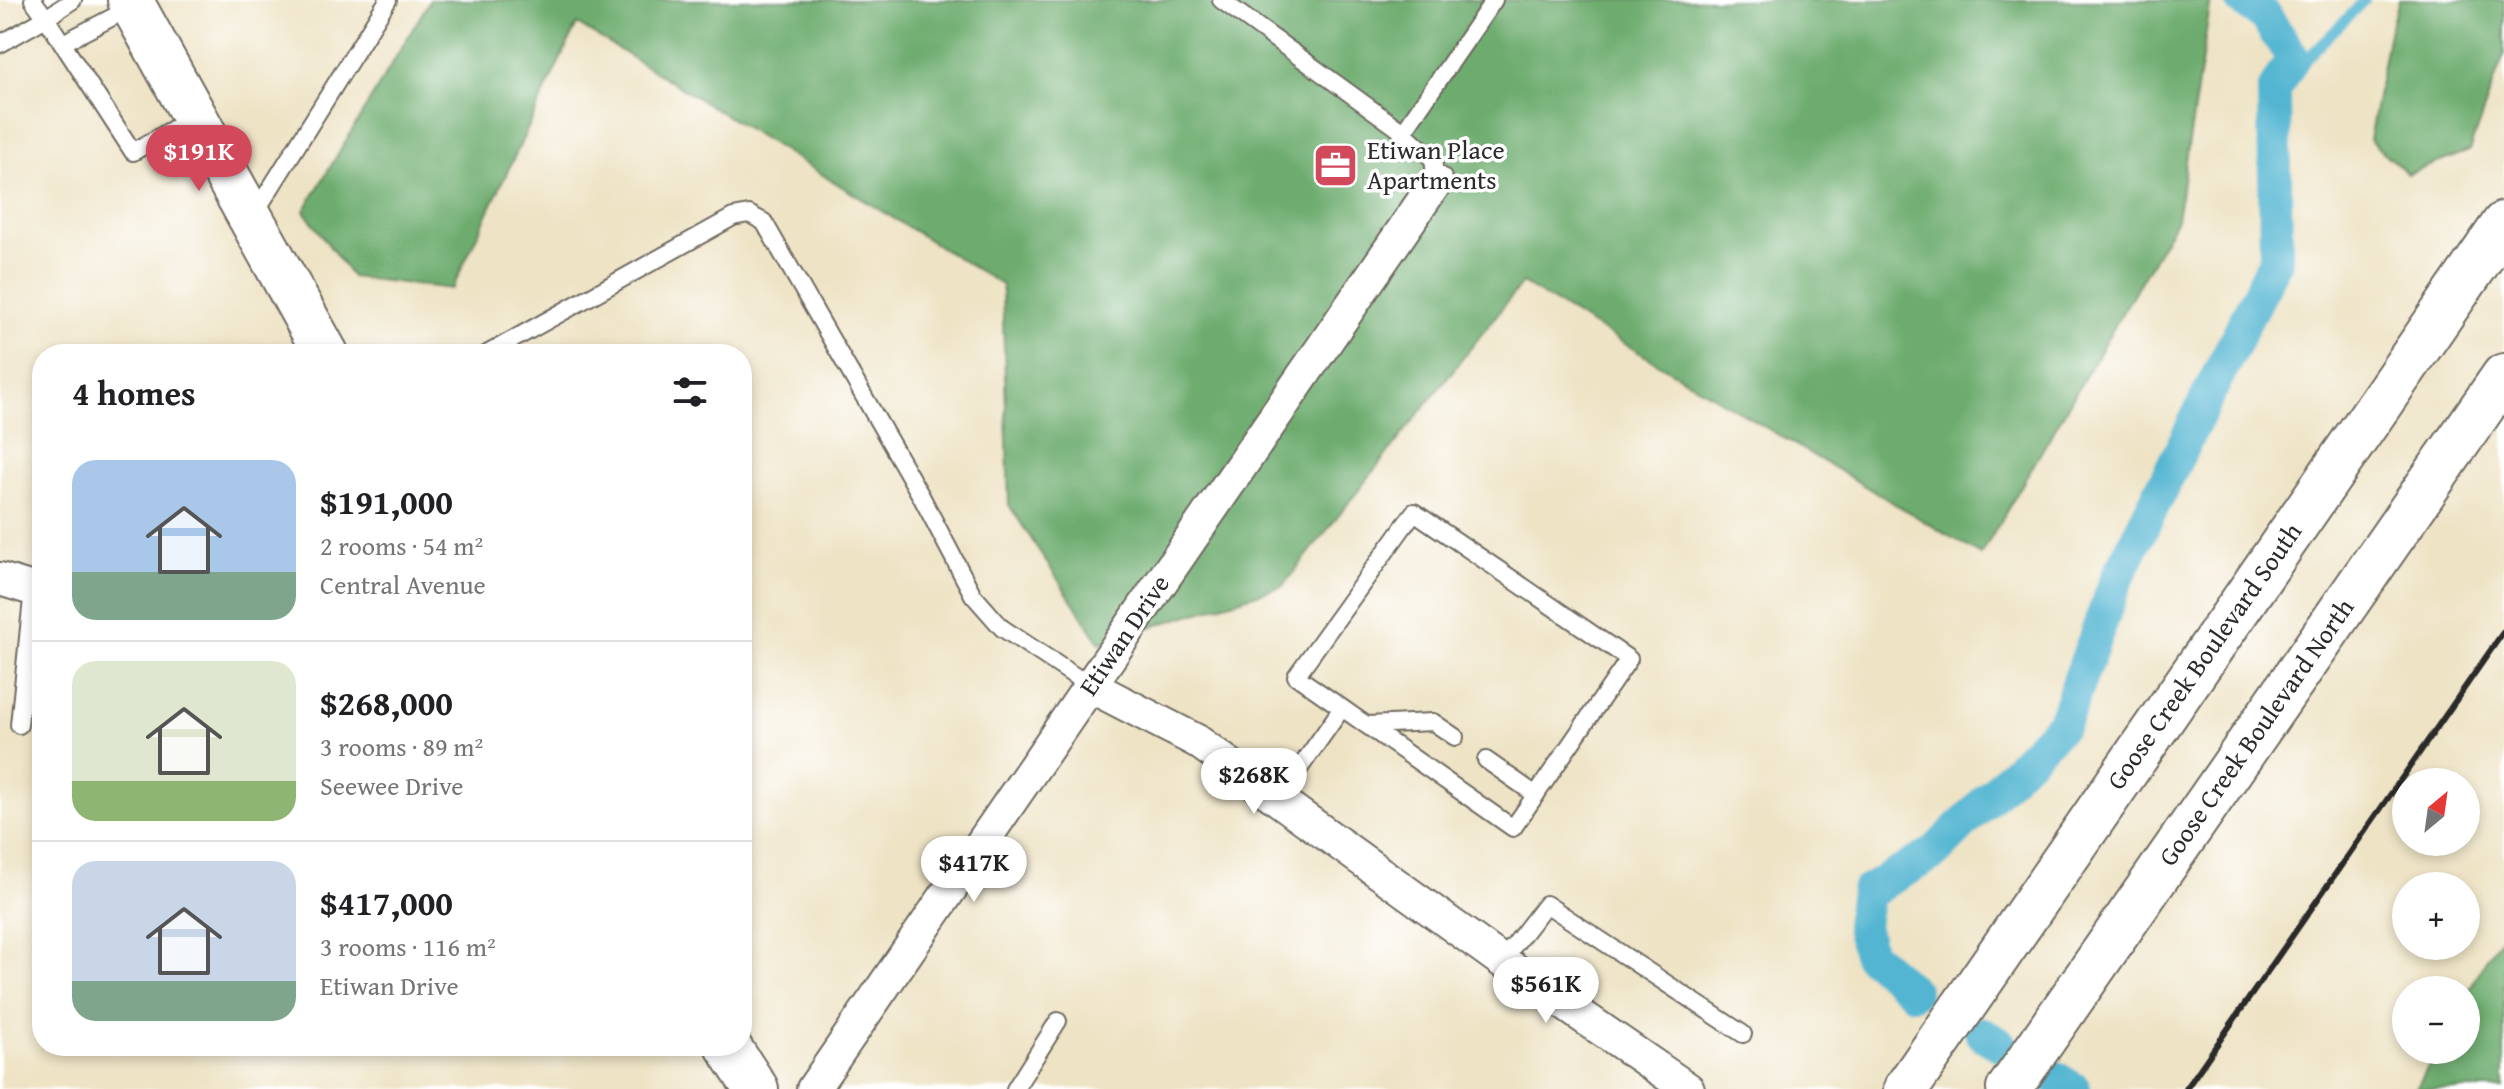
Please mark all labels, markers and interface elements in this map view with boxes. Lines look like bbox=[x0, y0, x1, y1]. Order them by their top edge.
pin: $191K bbox=[143, 125, 255, 193]
place label: Etiwan Place Apartments bbox=[1367, 130, 1505, 199]
text: $191K bbox=[164, 131, 234, 170]
office icon: Etiwan Place Apartments bbox=[1312, 141, 1360, 189]
text: 4 homes bbox=[72, 368, 196, 417]
icon: filters bbox=[668, 370, 712, 414]
text: $191,000 bbox=[320, 477, 453, 526]
icon: home bbox=[136, 492, 232, 588]
street label: Goose Creek Boulevard South bbox=[2096, 514, 2311, 797]
text: 2 rooms · 54 m² bbox=[320, 526, 483, 565]
text: Central Avenue bbox=[320, 565, 486, 604]
street label: Etiwan Drive bbox=[1069, 566, 1179, 703]
street label: Goose Creek Boulevard North bbox=[2148, 590, 2363, 874]
text: $268,000 bbox=[320, 678, 453, 727]
icon: home bbox=[136, 693, 232, 789]
text: 3 rooms · 89 m² bbox=[320, 727, 483, 766]
pin: $268K bbox=[1198, 748, 1310, 816]
text: $268K bbox=[1219, 754, 1289, 793]
text: Seewee Drive bbox=[320, 766, 464, 805]
north arrow bbox=[2392, 768, 2480, 856]
map controls bbox=[2392, 768, 2480, 1064]
pin: $417K bbox=[918, 836, 1030, 904]
text: $417K bbox=[939, 842, 1009, 881]
button: + bbox=[2392, 872, 2480, 960]
text: $417,000 bbox=[320, 878, 453, 927]
icon: home bbox=[136, 893, 232, 989]
text: 3 rooms · 116 m² bbox=[320, 927, 496, 966]
pin: $561K bbox=[1490, 957, 1602, 1025]
text: $561K bbox=[1511, 963, 1581, 1002]
text: Etiwan Drive bbox=[320, 966, 459, 1005]
button: − bbox=[2392, 976, 2480, 1064]

